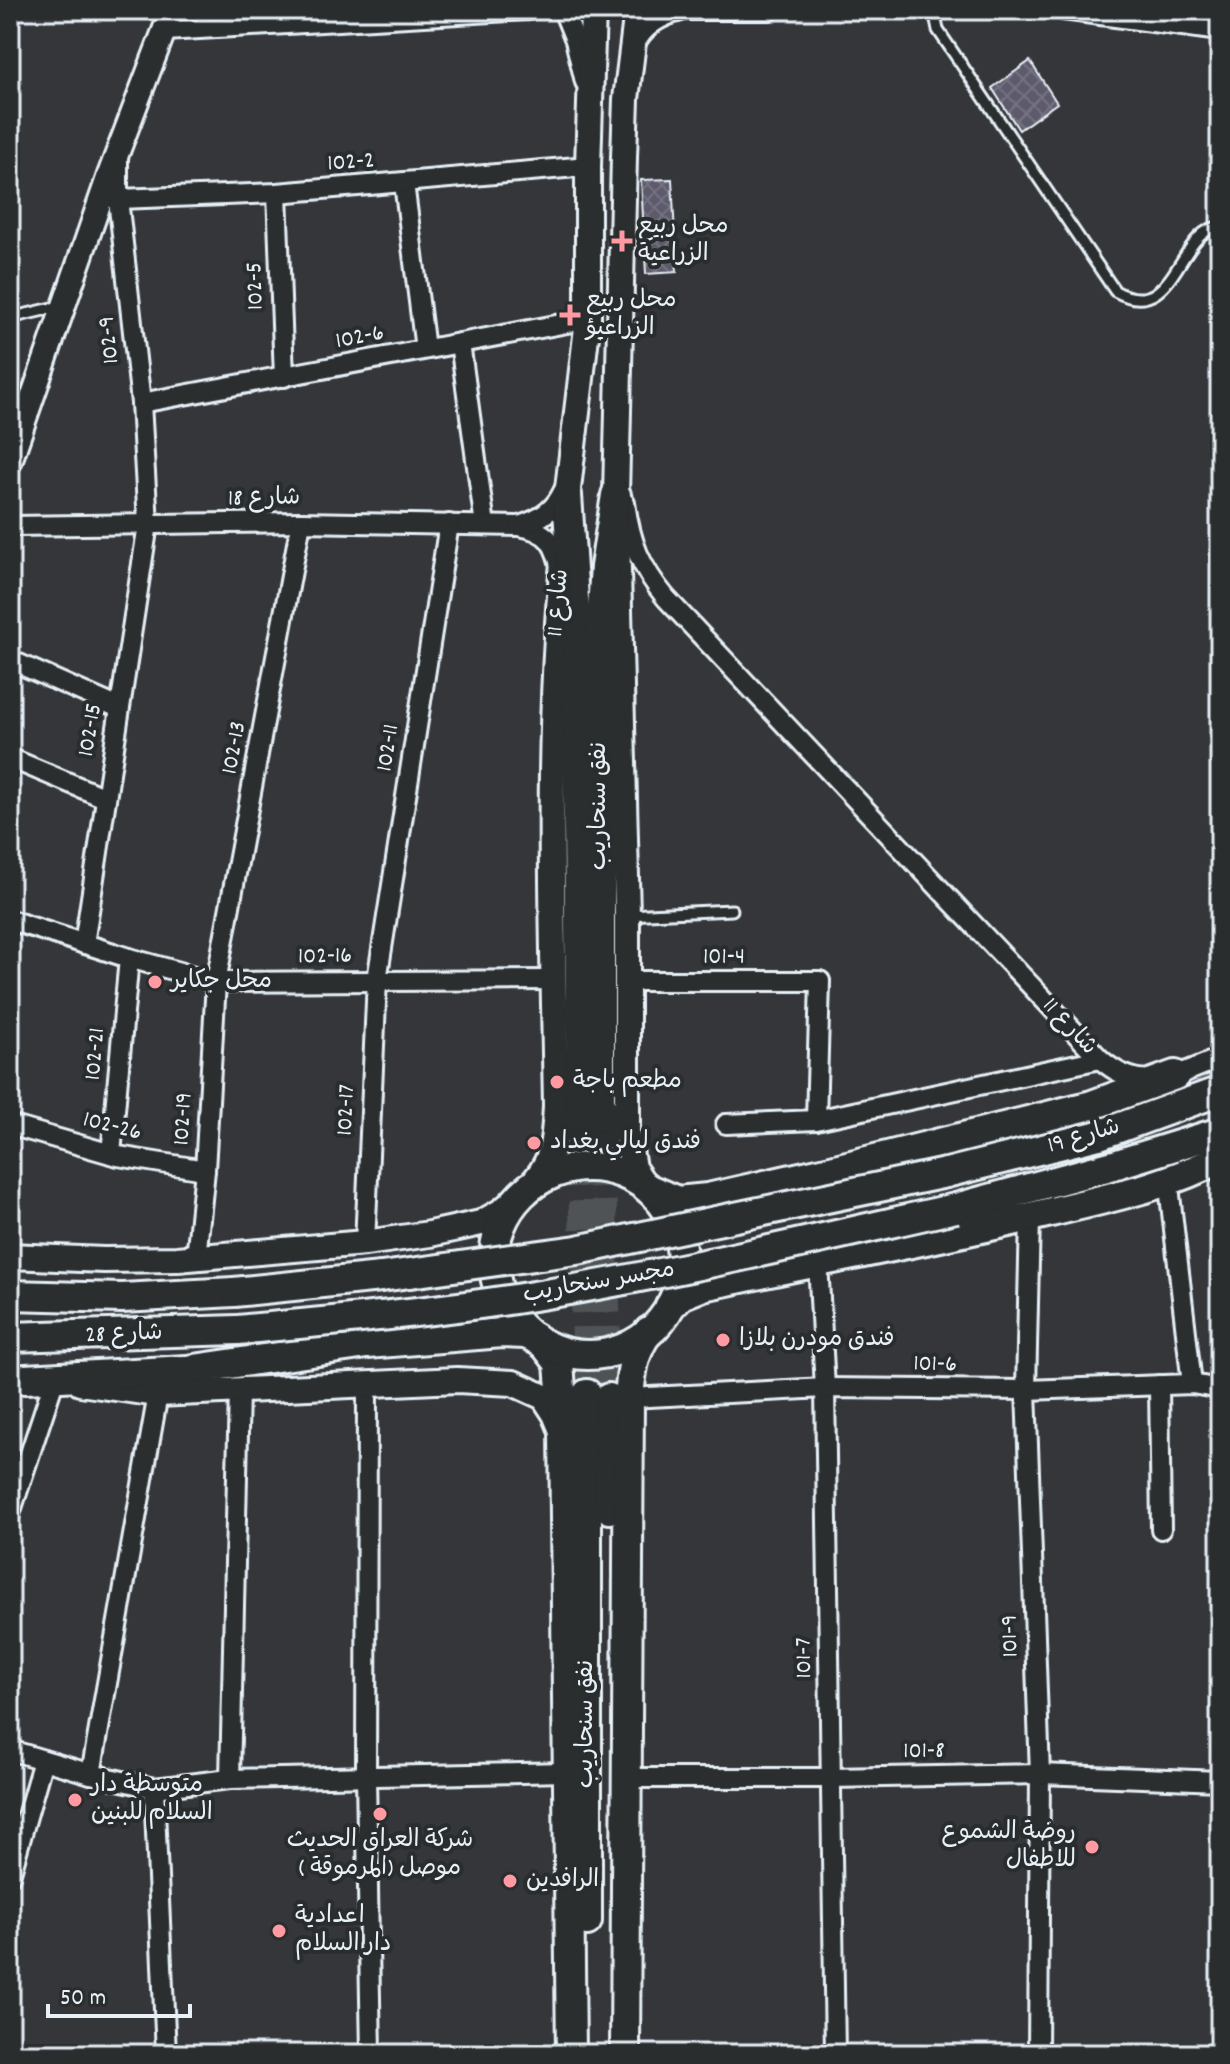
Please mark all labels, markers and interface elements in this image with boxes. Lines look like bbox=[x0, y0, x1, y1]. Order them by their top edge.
street label: 102-2 bbox=[326, 144, 376, 182]
place label: محل ربيع الزراعية bbox=[638, 210, 728, 272]
marker: محل ربيع الزراعية bbox=[613, 232, 631, 250]
street label: 102-5 bbox=[238, 261, 274, 311]
place label: محل ربيع الزراعيؤ bbox=[584, 284, 676, 346]
marker: محل ربيع الزراعيؤ bbox=[561, 306, 579, 324]
street label: 102-9 bbox=[91, 314, 129, 366]
street label: 102-6 bbox=[333, 317, 387, 359]
street label: شارع 18 bbox=[228, 481, 300, 517]
street label: شارع 11 bbox=[539, 568, 579, 638]
street label: 102-15 bbox=[70, 701, 112, 759]
street label: 102-13 bbox=[214, 719, 256, 777]
street label: 102-11 bbox=[368, 722, 410, 774]
street label: نفق سنحاريب bbox=[583, 742, 617, 870]
street label: 102-16 bbox=[298, 940, 352, 974]
street label: 101-4 bbox=[703, 941, 745, 975]
place label: محل جكاير bbox=[169, 965, 272, 999]
marker: محل جكاير bbox=[146, 973, 164, 991]
street label: شارع 11 bbox=[1033, 991, 1105, 1063]
street label: 102-21 bbox=[77, 1026, 115, 1082]
place label: مطعم باجة bbox=[573, 1065, 682, 1099]
marker: مطعم باجة bbox=[548, 1073, 566, 1091]
street label: 102-17 bbox=[329, 1083, 365, 1137]
street label: 102-19 bbox=[166, 1092, 202, 1146]
street label: 102-26 bbox=[79, 1103, 145, 1151]
street label: شارع 19 bbox=[1044, 1111, 1124, 1163]
place label: فندق ليالي بغداد bbox=[550, 1126, 701, 1161]
marker: فندق ليالي بغداد bbox=[525, 1134, 543, 1152]
street label: مجسر سنحاريب bbox=[520, 1253, 678, 1313]
street label: شارع 28 bbox=[85, 1317, 163, 1353]
place label: فندق مودرن بلازا bbox=[739, 1323, 895, 1357]
marker: فندق مودرن بلازا bbox=[714, 1331, 732, 1349]
street label: 101-6 bbox=[913, 1348, 957, 1382]
street label: 101-9 bbox=[993, 1614, 1029, 1658]
street label: 101-7 bbox=[788, 1637, 822, 1679]
street label: نفق سنحاريب bbox=[570, 1660, 604, 1788]
street label: 101-8 bbox=[903, 1735, 945, 1769]
place label: متوسطة دار السلام للبنين bbox=[89, 1769, 213, 1831]
marker: متوسطة دار السلام للبنين bbox=[66, 1791, 84, 1809]
marker: شركة العراق الحديث ( المرموقة) موصل bbox=[371, 1805, 389, 1823]
place label: روضة الشموع للاطفال bbox=[941, 1816, 1076, 1878]
place label: شركة العراق الحديث ( المرموقة) موصل bbox=[287, 1824, 473, 1886]
marker: روضة الشموع للاطفال bbox=[1083, 1838, 1101, 1856]
place label: الرافدين bbox=[526, 1864, 599, 1898]
marker: الرافدين bbox=[501, 1872, 519, 1890]
place label: اعدادية دار السلام bbox=[295, 1900, 391, 1962]
marker: اعدادية دار السلام bbox=[270, 1922, 288, 1940]
scale bar bbox=[48, 1968, 190, 2018]
text: 50 m bbox=[60, 1982, 106, 2016]

